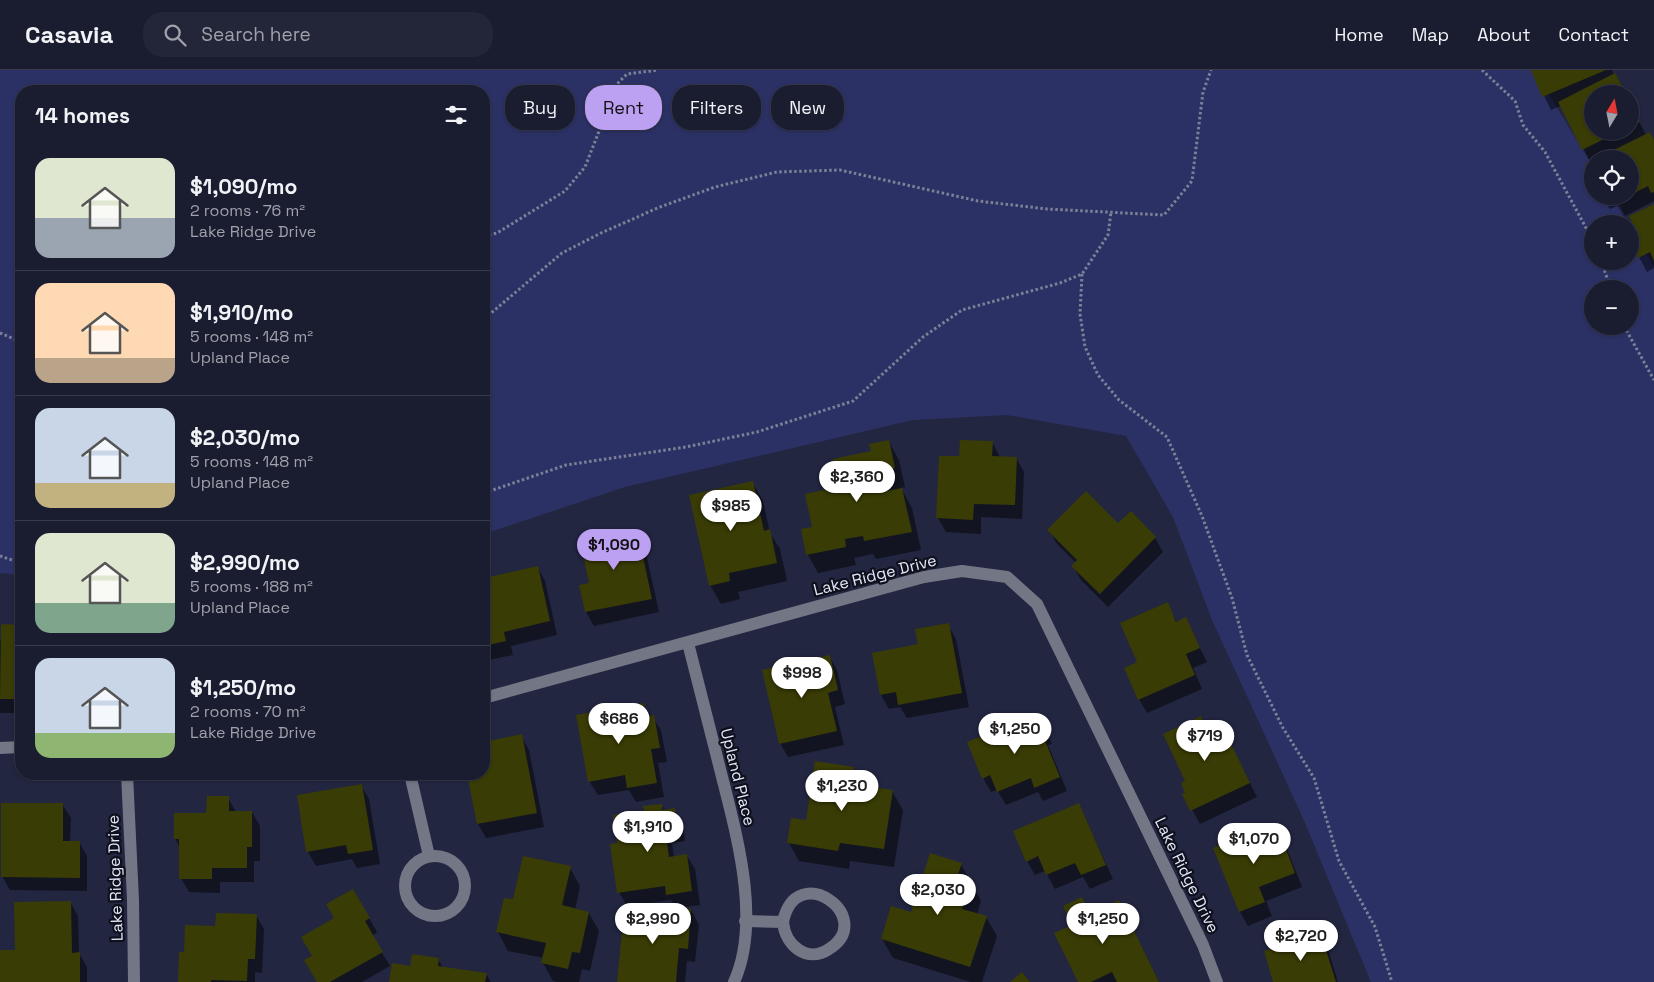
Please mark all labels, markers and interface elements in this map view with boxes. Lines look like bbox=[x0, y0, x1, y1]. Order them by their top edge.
search box bbox=[143, 12, 493, 57]
text: Casavia bbox=[25, 19, 113, 50]
icon: search bbox=[161, 21, 189, 49]
text: Search here bbox=[201, 22, 311, 47]
text: Home bbox=[1335, 23, 1384, 46]
text: Map bbox=[1412, 23, 1449, 46]
text: About bbox=[1477, 23, 1531, 46]
text: Contact bbox=[1559, 23, 1629, 46]
chip: Buy bbox=[505, 85, 575, 130]
chip: Rent bbox=[585, 85, 662, 130]
chip: Filters bbox=[672, 85, 761, 130]
chip: New bbox=[771, 85, 844, 130]
north arrow bbox=[1584, 85, 1639, 140]
map controls bbox=[1584, 85, 1639, 335]
icon: filters bbox=[442, 101, 470, 129]
text: 14 homes bbox=[35, 102, 130, 129]
button: locate bbox=[1584, 150, 1639, 205]
text: $1,090/mo bbox=[190, 173, 297, 200]
icon: home bbox=[75, 178, 135, 238]
text: 2 rooms · 76 m² bbox=[190, 200, 305, 221]
button: + bbox=[1584, 215, 1639, 270]
text: Lake Ridge Drive bbox=[190, 221, 316, 242]
button: − bbox=[1584, 280, 1639, 335]
text: $1,910/mo bbox=[190, 299, 293, 326]
icon: home bbox=[75, 303, 135, 363]
text: 5 rooms · 148 m² bbox=[190, 326, 313, 347]
text: Upland Place bbox=[190, 347, 290, 368]
text: $2,030/mo bbox=[190, 424, 300, 451]
icon: home bbox=[75, 428, 135, 488]
text: 5 rooms · 148 m² bbox=[190, 451, 313, 472]
pin: $2,360 bbox=[816, 460, 898, 503]
text: $2,360 bbox=[830, 466, 884, 487]
text: Upland Place bbox=[190, 472, 290, 493]
pin: $985 bbox=[701, 490, 761, 532]
text: $985 bbox=[712, 495, 750, 516]
pin: $1,090 bbox=[573, 528, 655, 571]
text: $1,090 bbox=[588, 534, 640, 555]
text: $2,990/mo bbox=[190, 549, 300, 576]
street label: Lake Ridge Drive bbox=[811, 550, 939, 600]
icon: home bbox=[75, 553, 135, 613]
text: 5 rooms · 188 m² bbox=[190, 576, 313, 597]
text: Upland Place bbox=[190, 597, 290, 618]
pin: $998 bbox=[772, 656, 832, 699]
text: $998 bbox=[782, 662, 822, 683]
text: $1,250/mo bbox=[190, 674, 296, 701]
icon: home bbox=[75, 678, 135, 738]
text: 2 rooms · 70 m² bbox=[190, 701, 306, 722]
pin: $686 bbox=[589, 702, 649, 745]
text: $686 bbox=[599, 708, 639, 729]
pin: $1,250 bbox=[974, 712, 1056, 755]
text: $1,250 bbox=[989, 718, 1041, 739]
pin: $719 bbox=[1175, 720, 1235, 762]
text: Lake Ridge Drive bbox=[190, 722, 316, 743]
text: $719 bbox=[1187, 725, 1223, 746]
street label: Upland Place bbox=[716, 726, 760, 828]
pin: $1,230 bbox=[801, 770, 883, 812]
text: $1,230 bbox=[816, 775, 868, 796]
pin: $1,910 bbox=[607, 810, 689, 853]
street label: Lake Ridge Drive bbox=[1150, 814, 1224, 936]
street label: Lake Ridge Drive bbox=[102, 815, 128, 941]
text: $1,910 bbox=[623, 816, 673, 837]
pin: $1,070 bbox=[1213, 822, 1295, 865]
text: $1,070 bbox=[1229, 828, 1279, 849]
pin: $2,030 bbox=[897, 874, 979, 916]
text: $2,030 bbox=[911, 879, 965, 900]
pin: $2,990 bbox=[612, 902, 694, 945]
pin: $1,250 bbox=[1062, 902, 1144, 945]
text: $2,990 bbox=[626, 908, 680, 929]
text: $1,250 bbox=[1077, 908, 1129, 929]
pin: $2,720 bbox=[1260, 920, 1342, 962]
text: $2,720 bbox=[1275, 925, 1327, 946]

